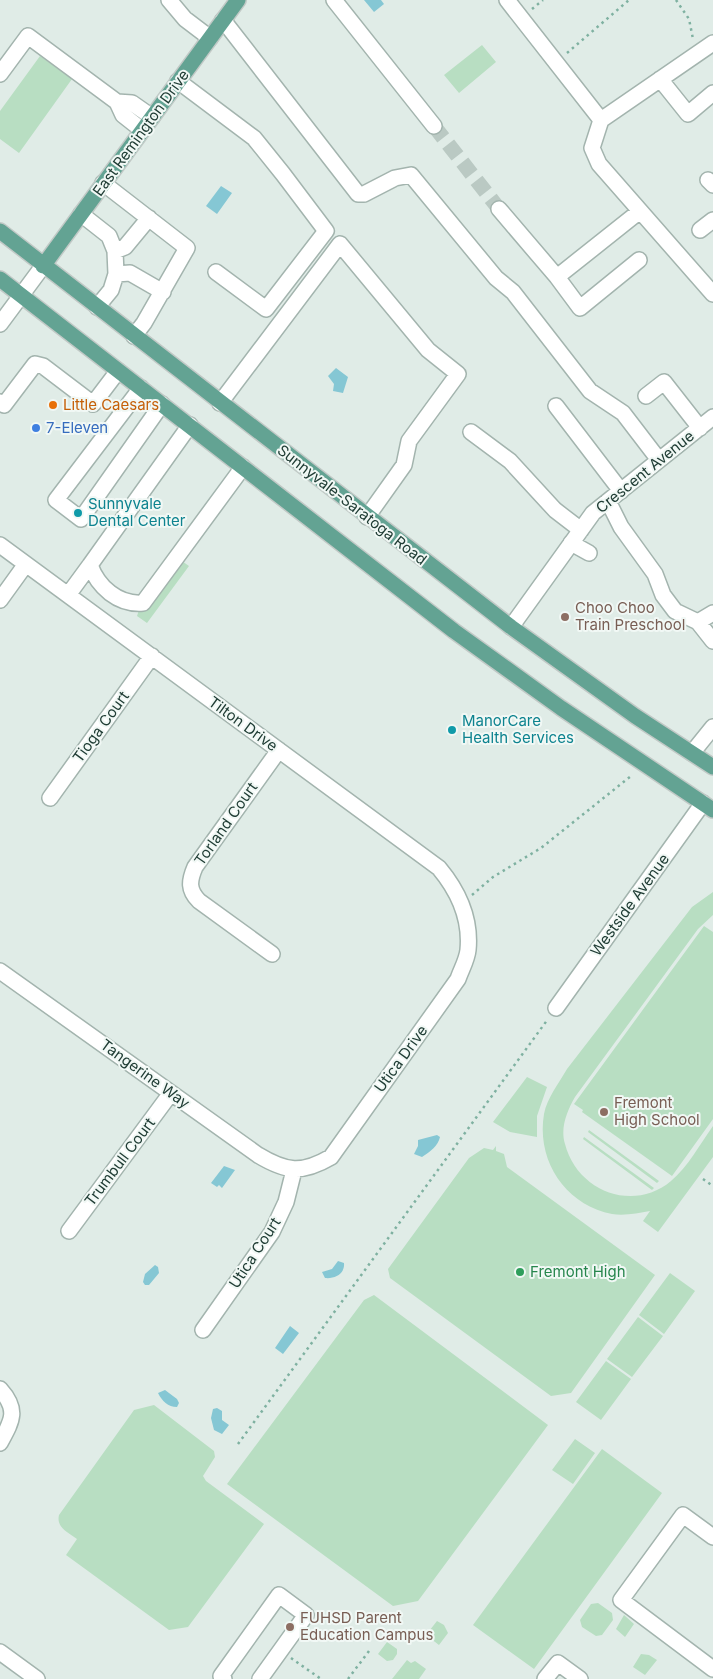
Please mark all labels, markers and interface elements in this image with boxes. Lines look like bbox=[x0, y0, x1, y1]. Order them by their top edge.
street label: East Remington Drive bbox=[88, 66, 193, 200]
place label: Little Caesars bbox=[63, 395, 159, 414]
marker: Little Caesars bbox=[47, 399, 59, 411]
place label: 7-Eleven bbox=[46, 418, 108, 437]
marker: 7-Eleven bbox=[30, 422, 42, 434]
street label: Crescent Avenue bbox=[592, 426, 698, 517]
street label: Sunnyvale-Saratoga Road bbox=[274, 440, 431, 569]
place label: Sunnyvale Dental Center bbox=[88, 494, 186, 530]
marker: Sunnyvale Dental Center bbox=[72, 507, 84, 519]
place label: Choo Choo Train Preschool bbox=[575, 598, 685, 634]
marker: Choo Choo Train Preschool bbox=[559, 611, 571, 623]
street label: Tioga Court bbox=[68, 687, 133, 766]
street label: Tilton Drive bbox=[205, 692, 282, 755]
place label: ManorCare Health Services bbox=[462, 711, 574, 747]
marker: ManorCare Health Services bbox=[446, 724, 458, 736]
street label: Torland Court bbox=[190, 778, 261, 869]
street label: Westside Avenue bbox=[586, 850, 673, 960]
street label: Utica Drive bbox=[370, 1021, 431, 1096]
street label: Tangerine Way bbox=[97, 1035, 194, 1113]
place label: Fremont High School bbox=[614, 1093, 700, 1129]
marker: Fremont High School bbox=[598, 1106, 610, 1118]
street label: Trumbull Court bbox=[80, 1114, 159, 1210]
street label: Utica Court bbox=[225, 1214, 285, 1292]
place label: Fremont High bbox=[530, 1262, 626, 1281]
marker: Fremont High bbox=[514, 1266, 526, 1278]
place label: FUHSD Parent Education Campus bbox=[300, 1608, 433, 1644]
marker: FUHSD Parent Education Campus bbox=[284, 1621, 296, 1633]

